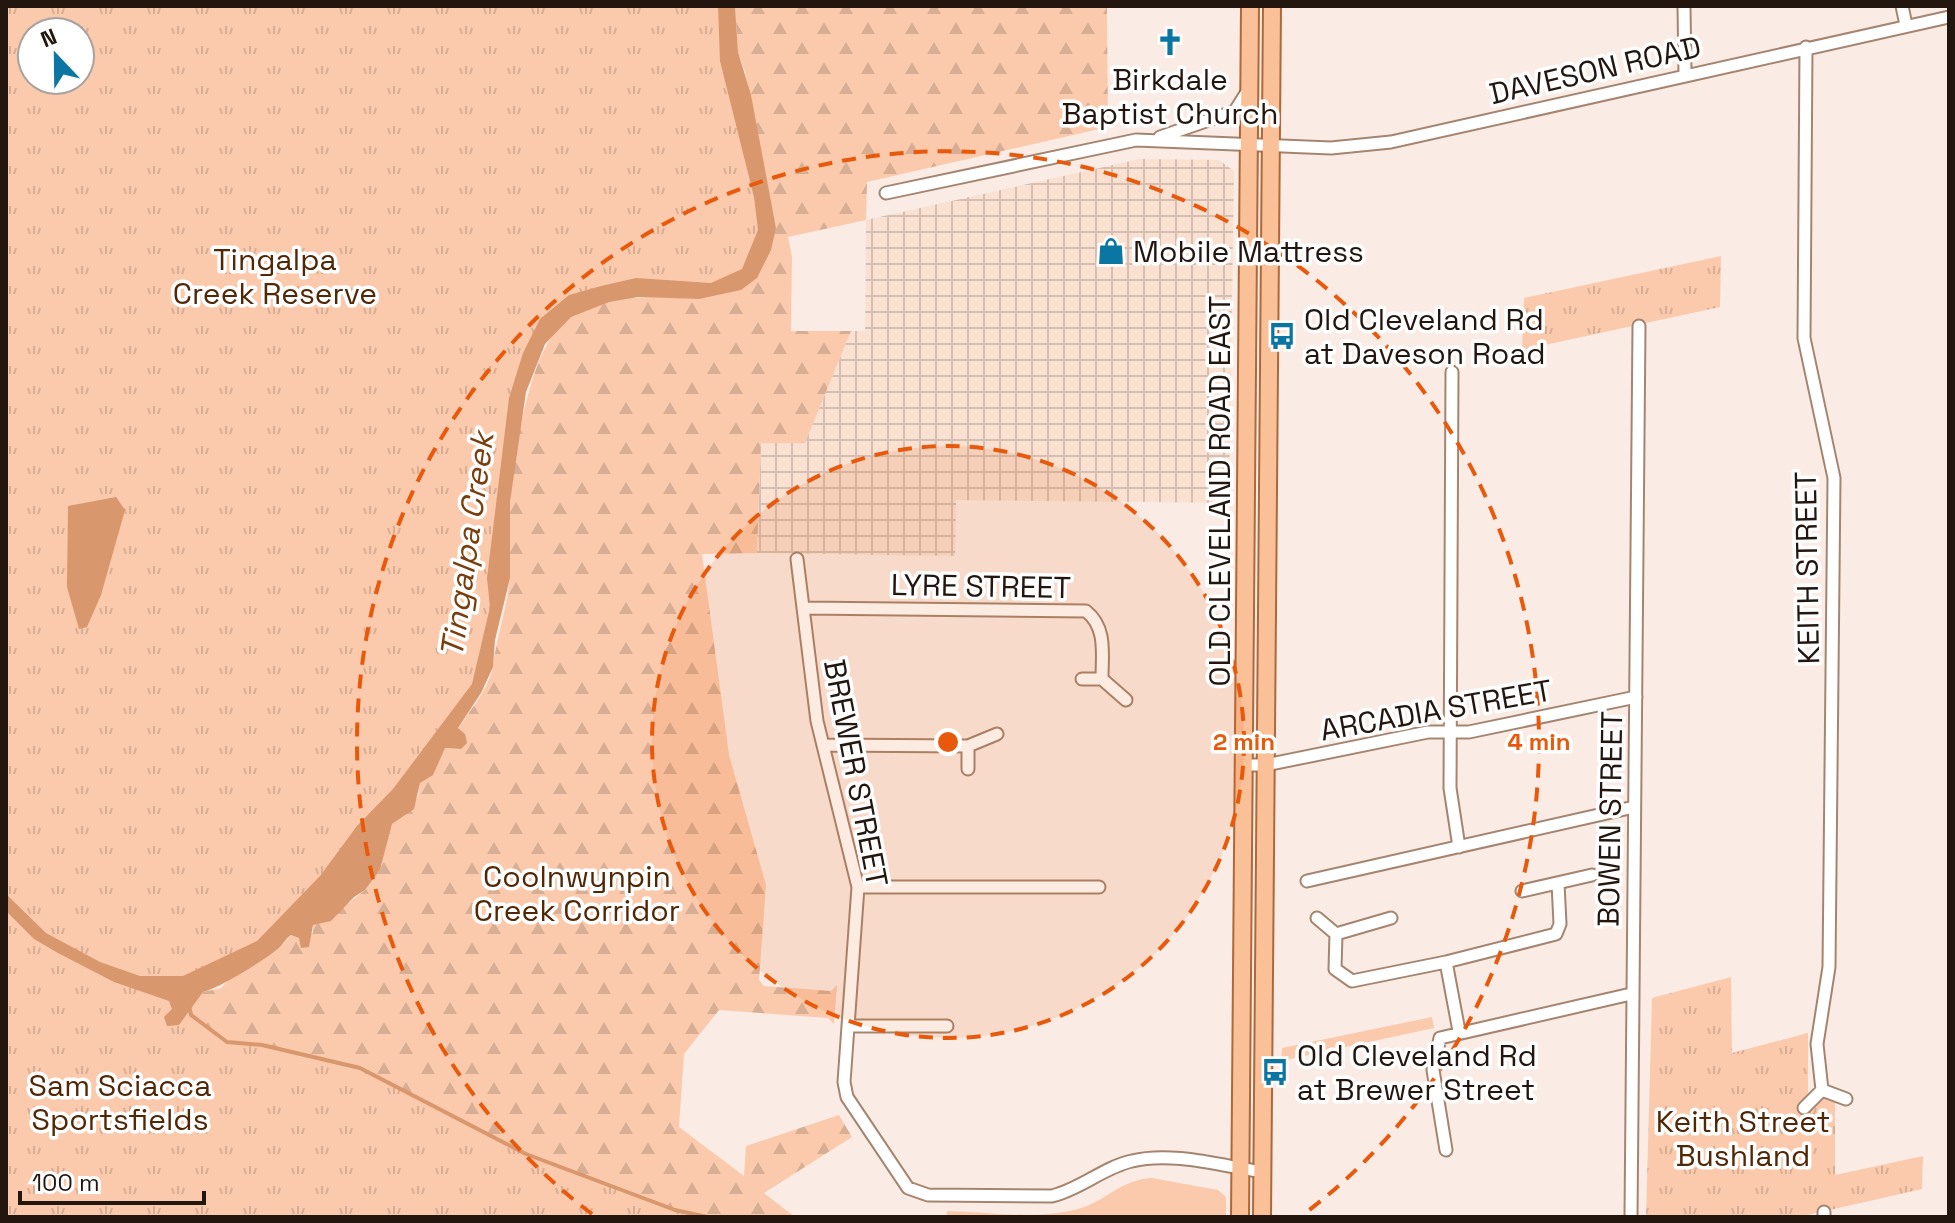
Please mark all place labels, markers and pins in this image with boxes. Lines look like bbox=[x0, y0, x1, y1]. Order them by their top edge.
church icon: Birkdale Baptist Church bbox=[1155, 27, 1185, 57]
place label: Birkdale Baptist Church bbox=[1062, 60, 1278, 133]
place label: Mobile Mattress bbox=[1133, 232, 1364, 271]
shop icon: Mobile Mattress bbox=[1096, 236, 1126, 266]
place label: Old Cleveland Rd at Daveson Road bbox=[1304, 300, 1546, 373]
bus stop icon: Old Cleveland Rd at Daveson Road bbox=[1267, 321, 1297, 351]
centre of rings bbox=[934, 728, 962, 756]
place label: Old Cleveland Rd at Brewer Street bbox=[1297, 1036, 1537, 1109]
bus stop icon: Old Cleveland Rd at Brewer Street bbox=[1260, 1057, 1290, 1087]

